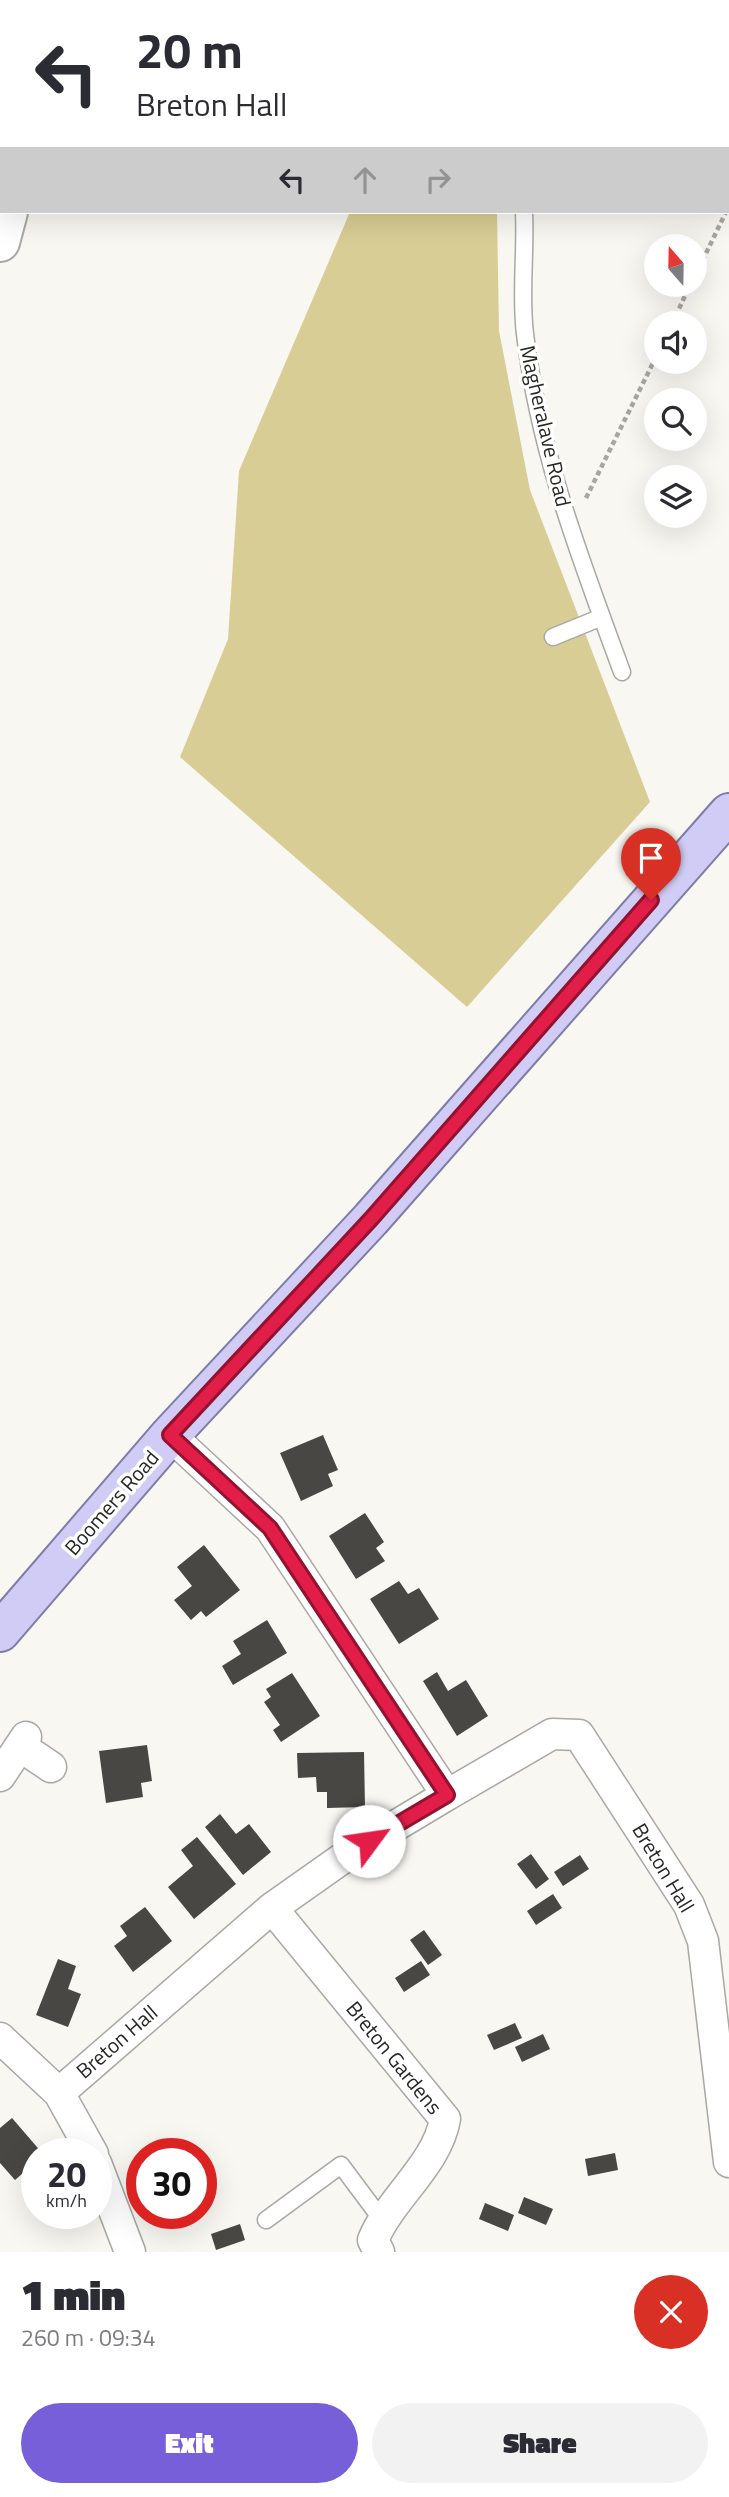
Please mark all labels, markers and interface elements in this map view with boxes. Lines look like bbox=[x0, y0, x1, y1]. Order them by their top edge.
text: 20 m bbox=[136, 12, 243, 87]
icon: left bbox=[21, 28, 112, 119]
text: Breton Hall bbox=[136, 80, 287, 128]
icon: left bbox=[273, 161, 311, 199]
icon: ahead bbox=[346, 161, 384, 199]
icon: right bbox=[419, 161, 457, 199]
north arrow bbox=[644, 234, 707, 298]
map controls bbox=[644, 234, 707, 528]
button: sound bbox=[644, 311, 707, 374]
street label: Magheralave Road bbox=[512, 342, 580, 510]
button: search bbox=[644, 388, 707, 451]
button: layers bbox=[644, 465, 707, 528]
pin bbox=[621, 828, 681, 900]
icon: arrive bbox=[632, 839, 670, 877]
street label: Boomers Road bbox=[56, 1443, 166, 1562]
position arrow bbox=[332, 1804, 406, 1878]
street label: Breton Hall bbox=[625, 1817, 703, 1918]
street label: Breton Gardens bbox=[339, 1994, 451, 2121]
street label: Breton Hall bbox=[68, 1997, 164, 2086]
speed limit sign: 30 bbox=[126, 2138, 217, 2229]
text: 20 bbox=[47, 2147, 86, 2201]
text: km/h bbox=[46, 2187, 87, 2214]
text: 1 min bbox=[21, 2262, 125, 2326]
button: close bbox=[634, 2275, 708, 2349]
text: 260 m · 09:34 bbox=[21, 2320, 156, 2355]
button: Exit bbox=[21, 2403, 358, 2483]
button: Share bbox=[372, 2403, 708, 2483]

